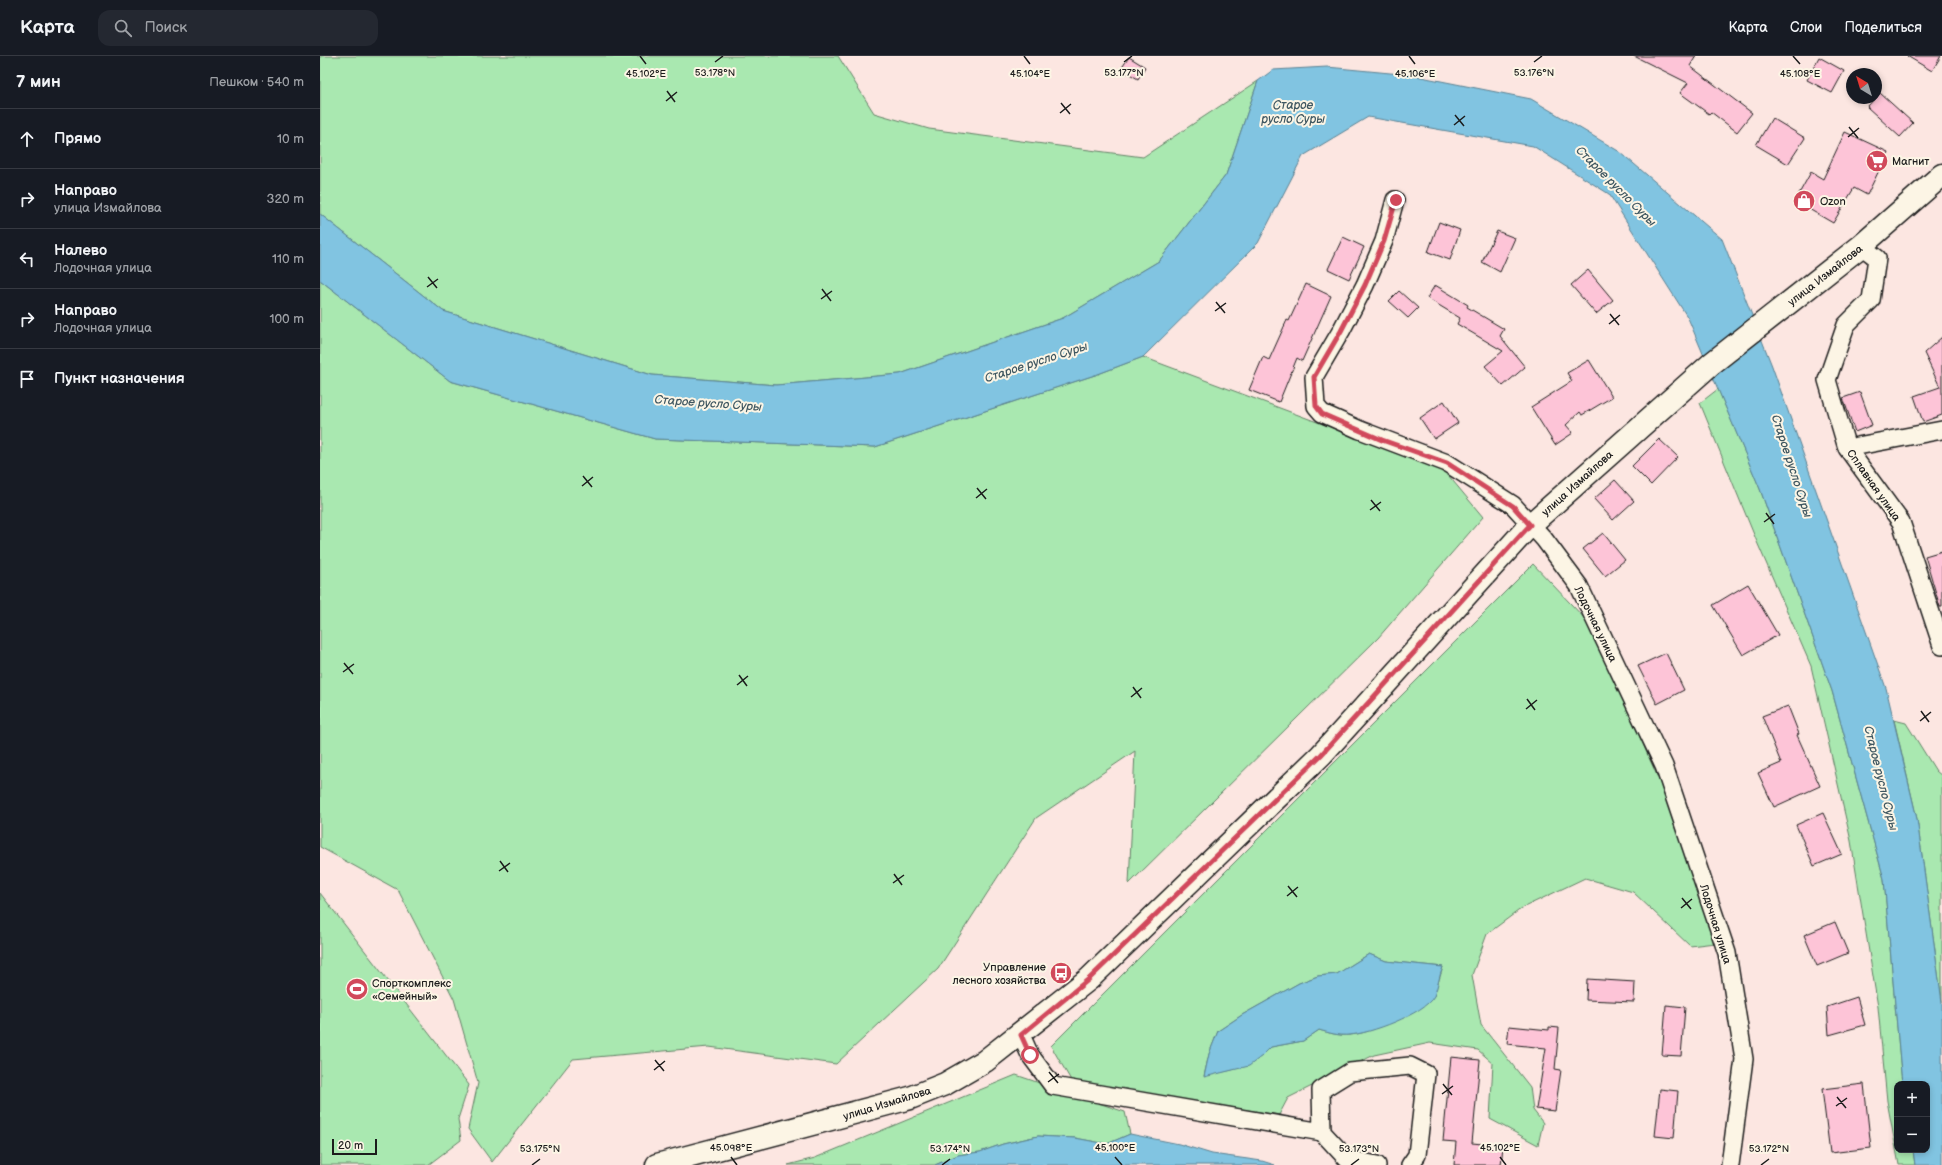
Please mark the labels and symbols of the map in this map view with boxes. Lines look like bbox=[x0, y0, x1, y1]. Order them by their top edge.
text: 53.178°N bbox=[695, 67, 735, 79]
text: 53.177°N bbox=[1104, 67, 1144, 79]
text: 53.176°N bbox=[1514, 67, 1554, 79]
text: 45.102°E bbox=[626, 68, 667, 80]
text: 45.104°E bbox=[1010, 68, 1051, 80]
text: 45.106°E bbox=[1395, 68, 1436, 80]
text: 45.108°E bbox=[1780, 68, 1821, 80]
north arrow bbox=[1846, 68, 1882, 104]
water label: Старое русло Суры bbox=[1260, 98, 1325, 127]
water label: Старое русло Суры bbox=[1572, 143, 1659, 230]
supermarket icon: Магнит bbox=[1864, 148, 1890, 174]
place label: Магнит bbox=[1892, 155, 1929, 168]
shop icon: Ozon bbox=[1791, 188, 1817, 214]
route end bbox=[1387, 191, 1405, 209]
place label: Ozon bbox=[1820, 195, 1846, 208]
street label: улица Измайлова bbox=[1785, 242, 1866, 309]
water label: Старое русло Суры bbox=[983, 339, 1090, 386]
water label: Старое русло Суры bbox=[654, 392, 762, 415]
water label: Старое русло Суры bbox=[1768, 413, 1815, 520]
street label: Сплавная улица bbox=[1844, 447, 1903, 524]
street label: улица Измайлова bbox=[1539, 448, 1616, 519]
street label: Лодочная улица bbox=[1571, 583, 1620, 665]
water label: Старое русло Суры bbox=[1860, 724, 1901, 832]
street label: Лодочная улица bbox=[1697, 882, 1734, 966]
bus stop icon: Управление лесного хозяйства bbox=[1048, 960, 1074, 986]
place label: Управление лесного хозяйства bbox=[953, 961, 1046, 987]
sports icon: Спорткомплекс «Семейный» bbox=[344, 976, 370, 1002]
place label: Спорткомплекс «Семейный» bbox=[372, 977, 452, 1003]
route start bbox=[1021, 1046, 1039, 1064]
street label: улица Измайлова bbox=[842, 1084, 933, 1123]
scale bar bbox=[332, 1137, 377, 1156]
text: 45.098°E bbox=[710, 1142, 753, 1154]
text: 45.100°E bbox=[1095, 1142, 1136, 1154]
text: 45.102°E bbox=[1480, 1142, 1521, 1154]
text: 53.175°N bbox=[520, 1143, 560, 1155]
text: 53.174°N bbox=[930, 1143, 970, 1155]
text: 53.173°N bbox=[1339, 1143, 1379, 1155]
text: 53.172°N bbox=[1749, 1143, 1789, 1155]

